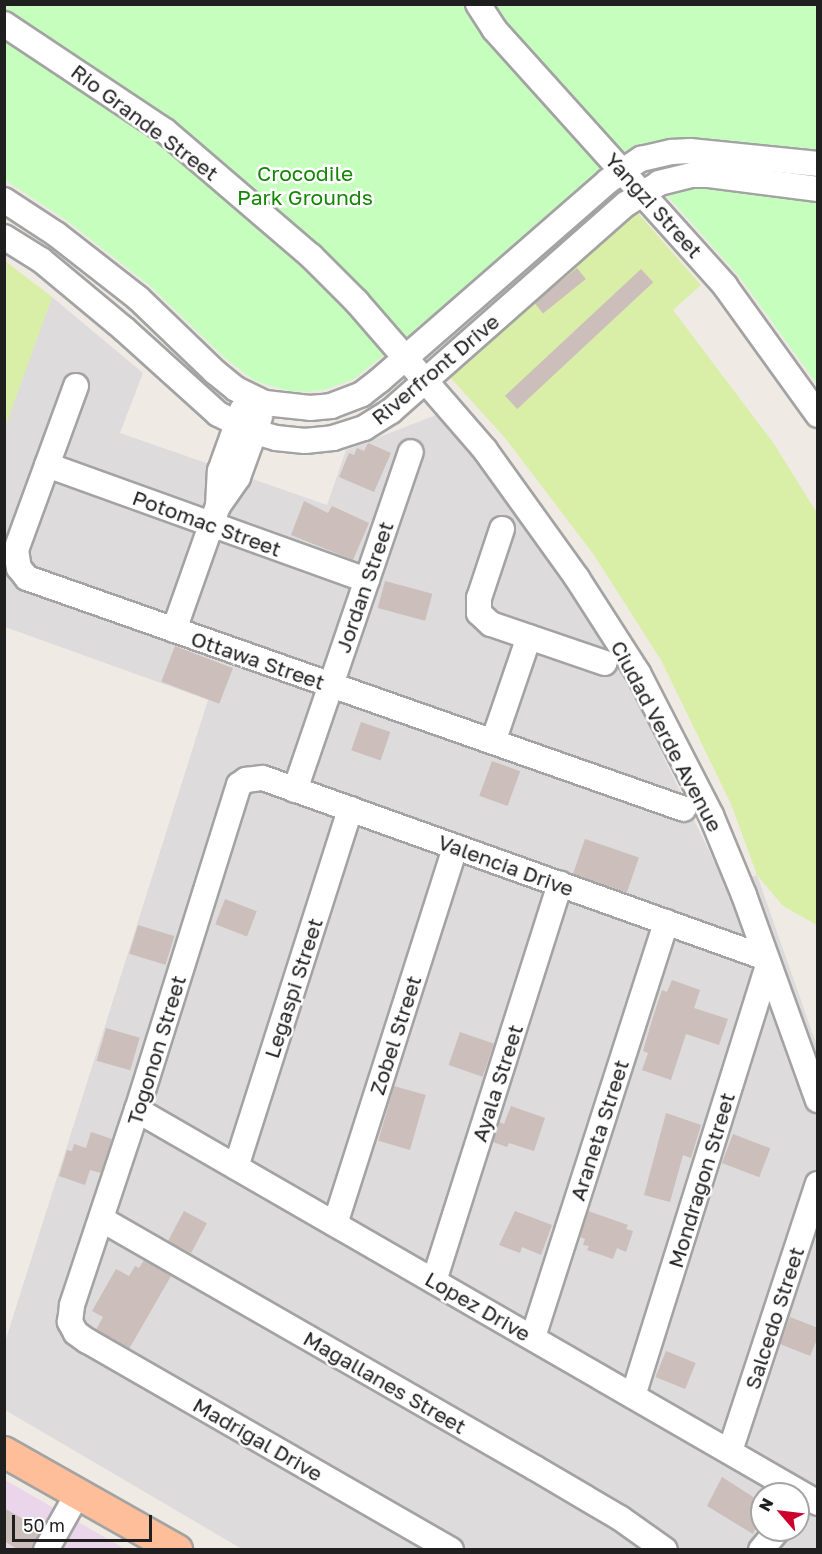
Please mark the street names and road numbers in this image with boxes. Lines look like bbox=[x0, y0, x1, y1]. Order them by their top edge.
street label: Rio Grande Street bbox=[66, 58, 224, 186]
street label: Yangzi Street bbox=[600, 147, 708, 263]
street label: Riverfront Drive bbox=[366, 308, 504, 430]
street label: Potomac Street bbox=[129, 484, 285, 562]
street label: Jordan Street bbox=[330, 518, 398, 656]
street label: Ottawa Street bbox=[188, 625, 328, 695]
street label: Ciudad Verde Avenue bbox=[606, 636, 728, 836]
street label: Valencia Drive bbox=[435, 829, 577, 901]
street label: Legaspi Street bbox=[258, 915, 328, 1061]
street label: Togonon Street bbox=[121, 972, 191, 1128]
street label: Zobel Street bbox=[364, 972, 426, 1098]
street label: Ayala Street bbox=[466, 1021, 528, 1145]
street label: Araneta Street bbox=[564, 1056, 634, 1204]
street label: Mondragon Street bbox=[662, 1089, 740, 1271]
street label: Salcedo Street bbox=[739, 1244, 809, 1392]
street label: Lopez Drive bbox=[421, 1266, 535, 1346]
street label: Magallanes Street bbox=[299, 1325, 471, 1439]
street label: Madrigal Drive bbox=[189, 1392, 327, 1486]

